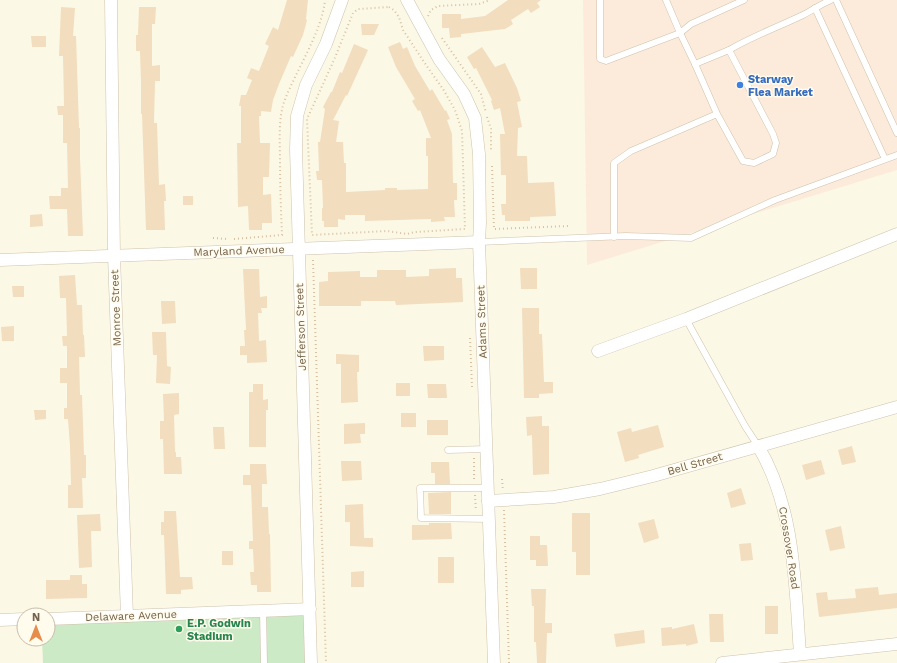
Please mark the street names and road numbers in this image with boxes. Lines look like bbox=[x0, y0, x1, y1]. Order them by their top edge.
street label: Maryland Avenue bbox=[193, 243, 285, 259]
street label: Monroe Street bbox=[108, 269, 124, 347]
street label: Jefferson Street bbox=[293, 283, 309, 371]
street label: Adams Street bbox=[474, 285, 490, 359]
street label: Bell Street bbox=[666, 450, 724, 478]
street label: Crossover Road bbox=[776, 506, 802, 590]
street label: Delaware Avenue bbox=[85, 608, 177, 624]

